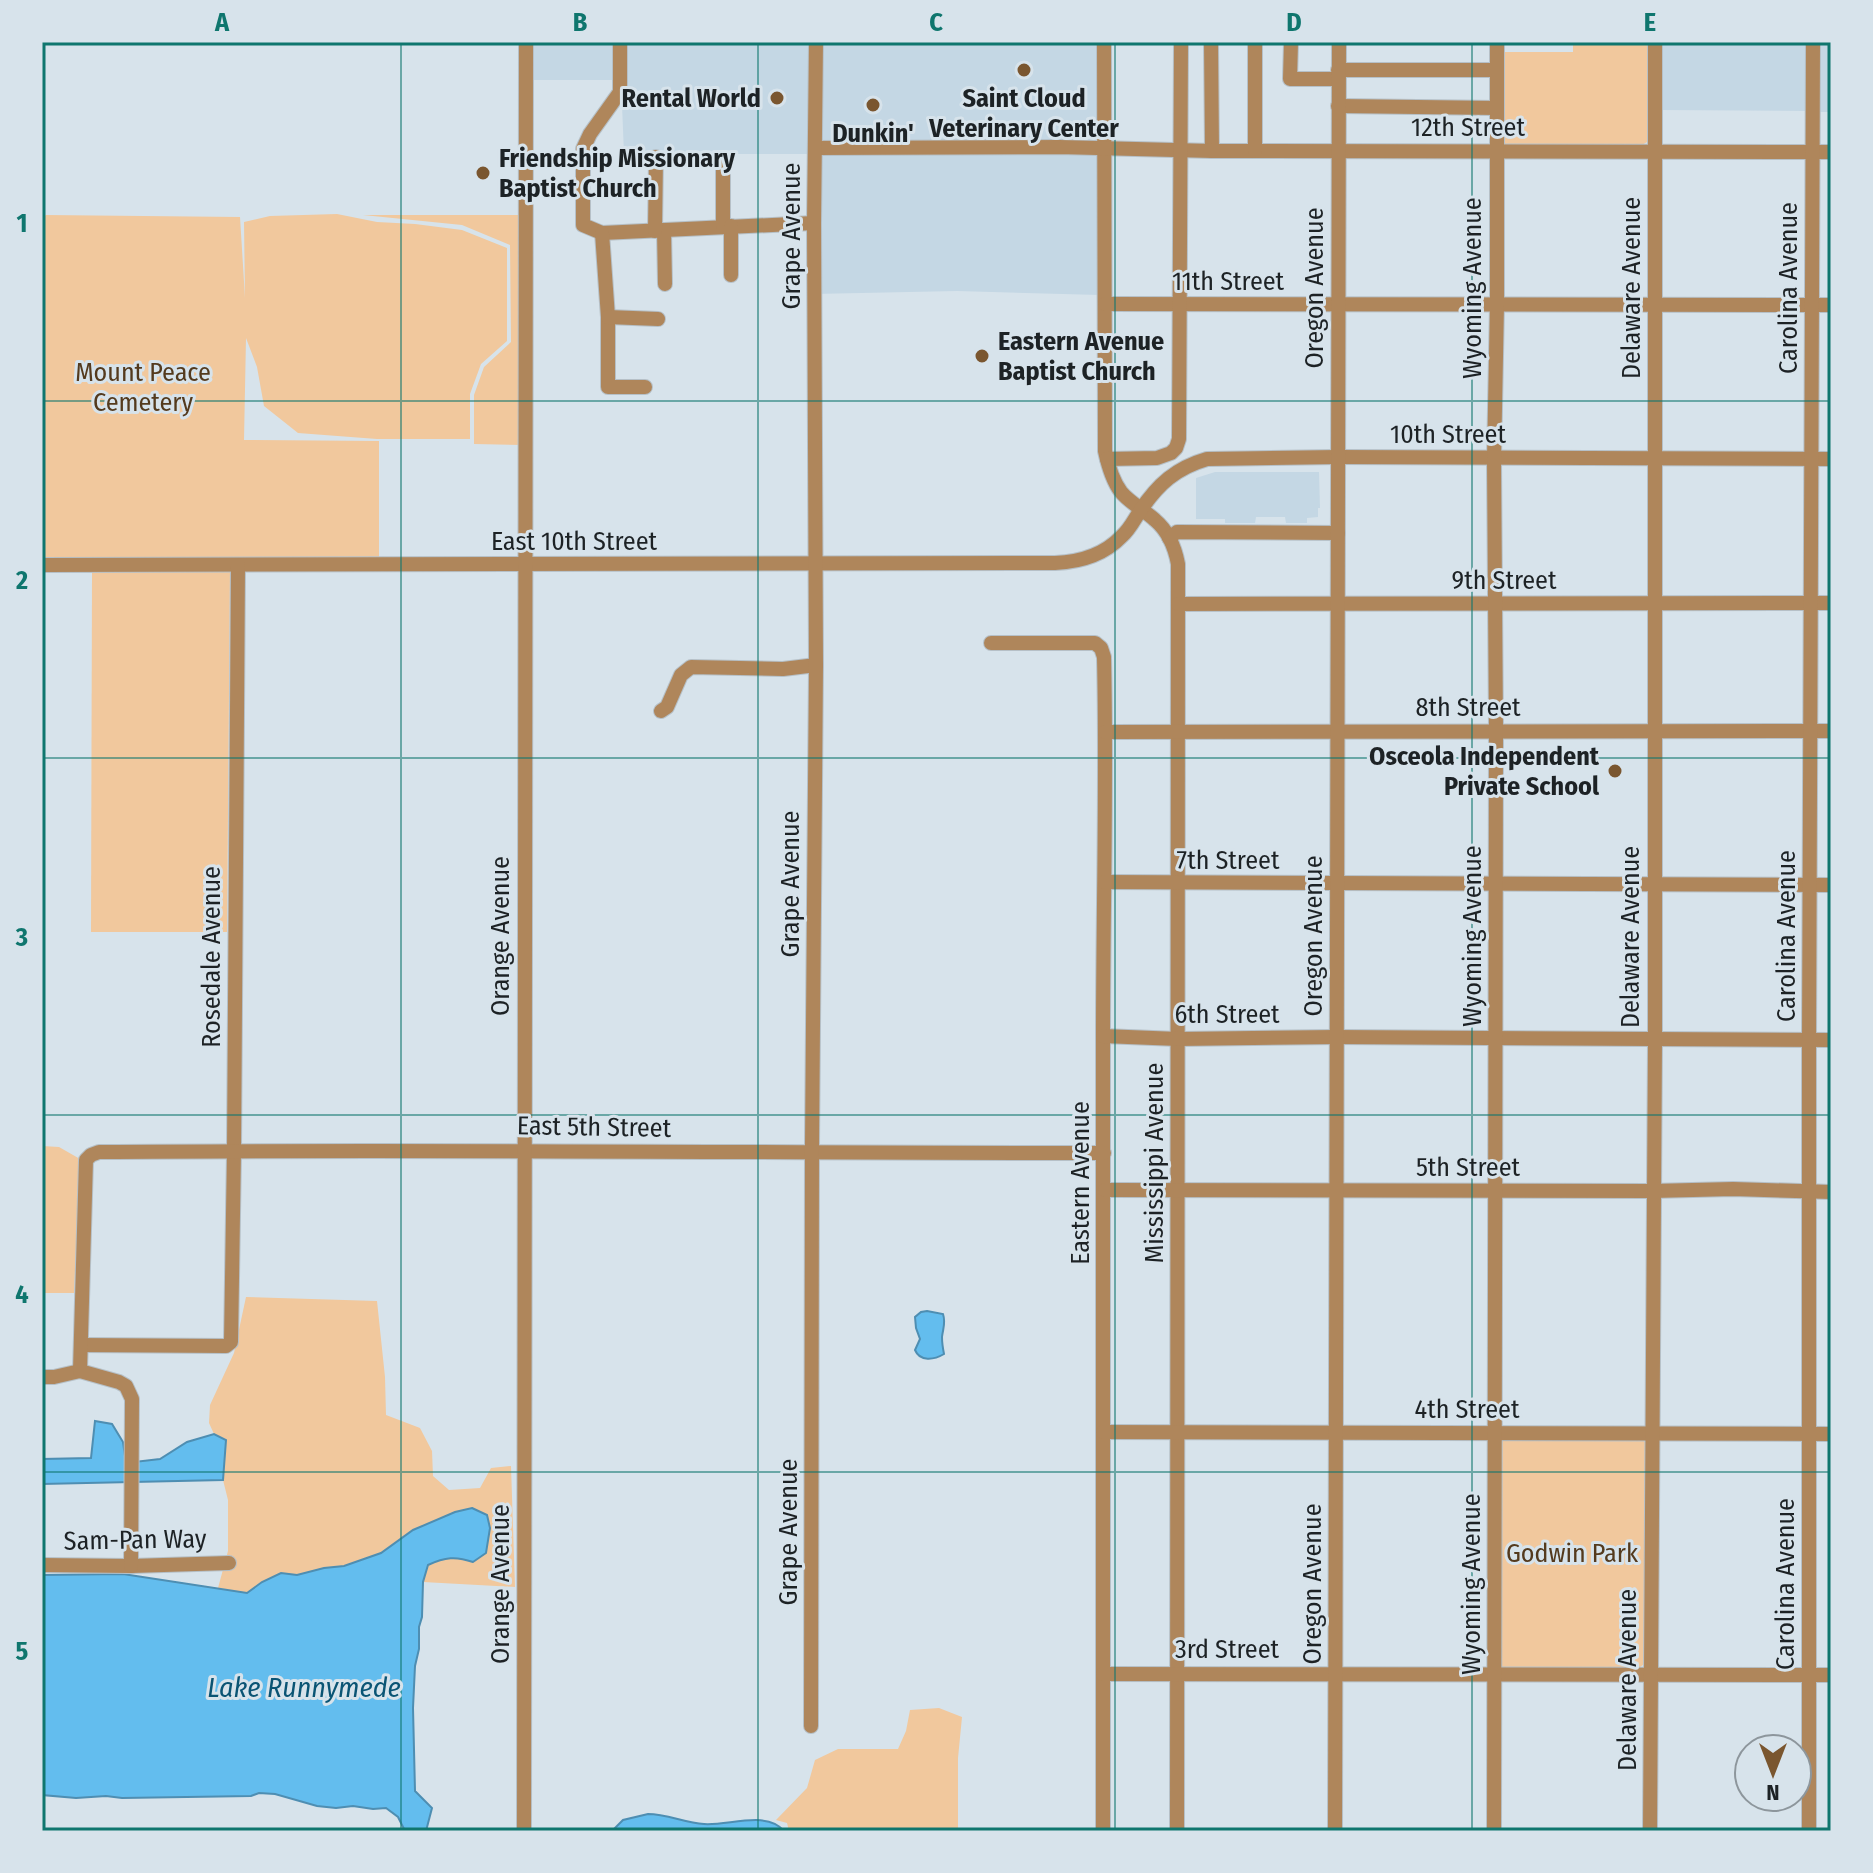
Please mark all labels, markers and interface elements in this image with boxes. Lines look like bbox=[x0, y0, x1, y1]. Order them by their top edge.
text: A bbox=[214, 7, 230, 38]
text: B bbox=[573, 7, 588, 38]
text: C bbox=[929, 7, 943, 38]
text: D bbox=[1286, 7, 1302, 38]
text: E bbox=[1644, 7, 1656, 38]
marker: Saint Cloud Veterinary Center bbox=[1015, 61, 1033, 79]
place label: Rental World bbox=[622, 83, 761, 114]
place label: Saint Cloud Veterinary Center bbox=[928, 83, 1119, 144]
marker: Rental World bbox=[768, 89, 786, 107]
marker: Dunkin' bbox=[864, 96, 882, 114]
street label: 12th Street bbox=[1411, 112, 1525, 143]
place label: Dunkin' bbox=[832, 118, 914, 149]
place label: Friendship Missionary Baptist Church bbox=[499, 143, 736, 204]
street label: Grape Avenue bbox=[776, 163, 807, 309]
marker: Friendship Missionary Baptist Church bbox=[474, 164, 492, 182]
street label: Wyoming Avenue bbox=[1457, 197, 1488, 379]
street label: Delaware Avenue bbox=[1616, 197, 1647, 379]
street label: Carolina Avenue bbox=[1773, 202, 1804, 374]
text: 1 bbox=[17, 208, 28, 239]
street label: Oregon Avenue bbox=[1299, 208, 1330, 368]
street label: 11th Street bbox=[1172, 266, 1285, 297]
place label: Eastern Avenue Baptist Church bbox=[998, 326, 1164, 387]
marker: Eastern Avenue Baptist Church bbox=[973, 347, 991, 365]
park label: Mount Peace Cemetery bbox=[75, 357, 211, 418]
street label: 10th Street bbox=[1390, 419, 1506, 450]
street label: East 10th Street bbox=[491, 526, 658, 557]
text: 2 bbox=[15, 565, 28, 596]
street label: 9th Street bbox=[1452, 565, 1557, 596]
street label: 8th Street bbox=[1415, 692, 1521, 723]
place label: Osceola Independent Private School bbox=[1369, 741, 1600, 802]
marker: Osceola Independent Private School bbox=[1606, 762, 1624, 780]
street label: Grape Avenue bbox=[775, 811, 806, 957]
street label: 7th Street bbox=[1177, 845, 1280, 876]
street label: Wyoming Avenue bbox=[1457, 845, 1488, 1027]
street label: Delaware Avenue bbox=[1615, 846, 1646, 1028]
street label: Carolina Avenue bbox=[1771, 850, 1802, 1022]
street label: Orange Avenue bbox=[485, 856, 516, 1016]
street label: Oregon Avenue bbox=[1298, 856, 1329, 1016]
street label: Rosedale Avenue bbox=[196, 866, 227, 1048]
text: 3 bbox=[15, 922, 28, 953]
street label: 6th Street bbox=[1174, 999, 1280, 1030]
street label: Mississippi Avenue bbox=[1139, 1063, 1170, 1263]
street label: Eastern Avenue bbox=[1065, 1101, 1096, 1265]
street label: East 5th Street bbox=[517, 1110, 672, 1144]
street label: 5th Street bbox=[1416, 1152, 1520, 1183]
text: 4 bbox=[15, 1279, 29, 1310]
street label: 4th Street bbox=[1415, 1394, 1520, 1425]
street label: Grape Avenue bbox=[773, 1459, 804, 1605]
street label: Wyoming Avenue bbox=[1456, 1493, 1487, 1675]
street label: Carolina Avenue bbox=[1770, 1498, 1801, 1670]
street label: Orange Avenue bbox=[485, 1504, 516, 1664]
street label: Oregon Avenue bbox=[1297, 1504, 1328, 1664]
street label: Sam-Pan Way bbox=[63, 1523, 207, 1557]
park label: Godwin Park bbox=[1506, 1538, 1639, 1569]
street label: Delaware Avenue bbox=[1612, 1589, 1643, 1771]
street label: 3rd Street bbox=[1175, 1634, 1280, 1665]
text: 5 bbox=[16, 1636, 29, 1667]
water label: Lake Runnymede bbox=[207, 1671, 401, 1704]
north arrow bbox=[1733, 1733, 1813, 1813]
text: N bbox=[1766, 1779, 1780, 1806]

